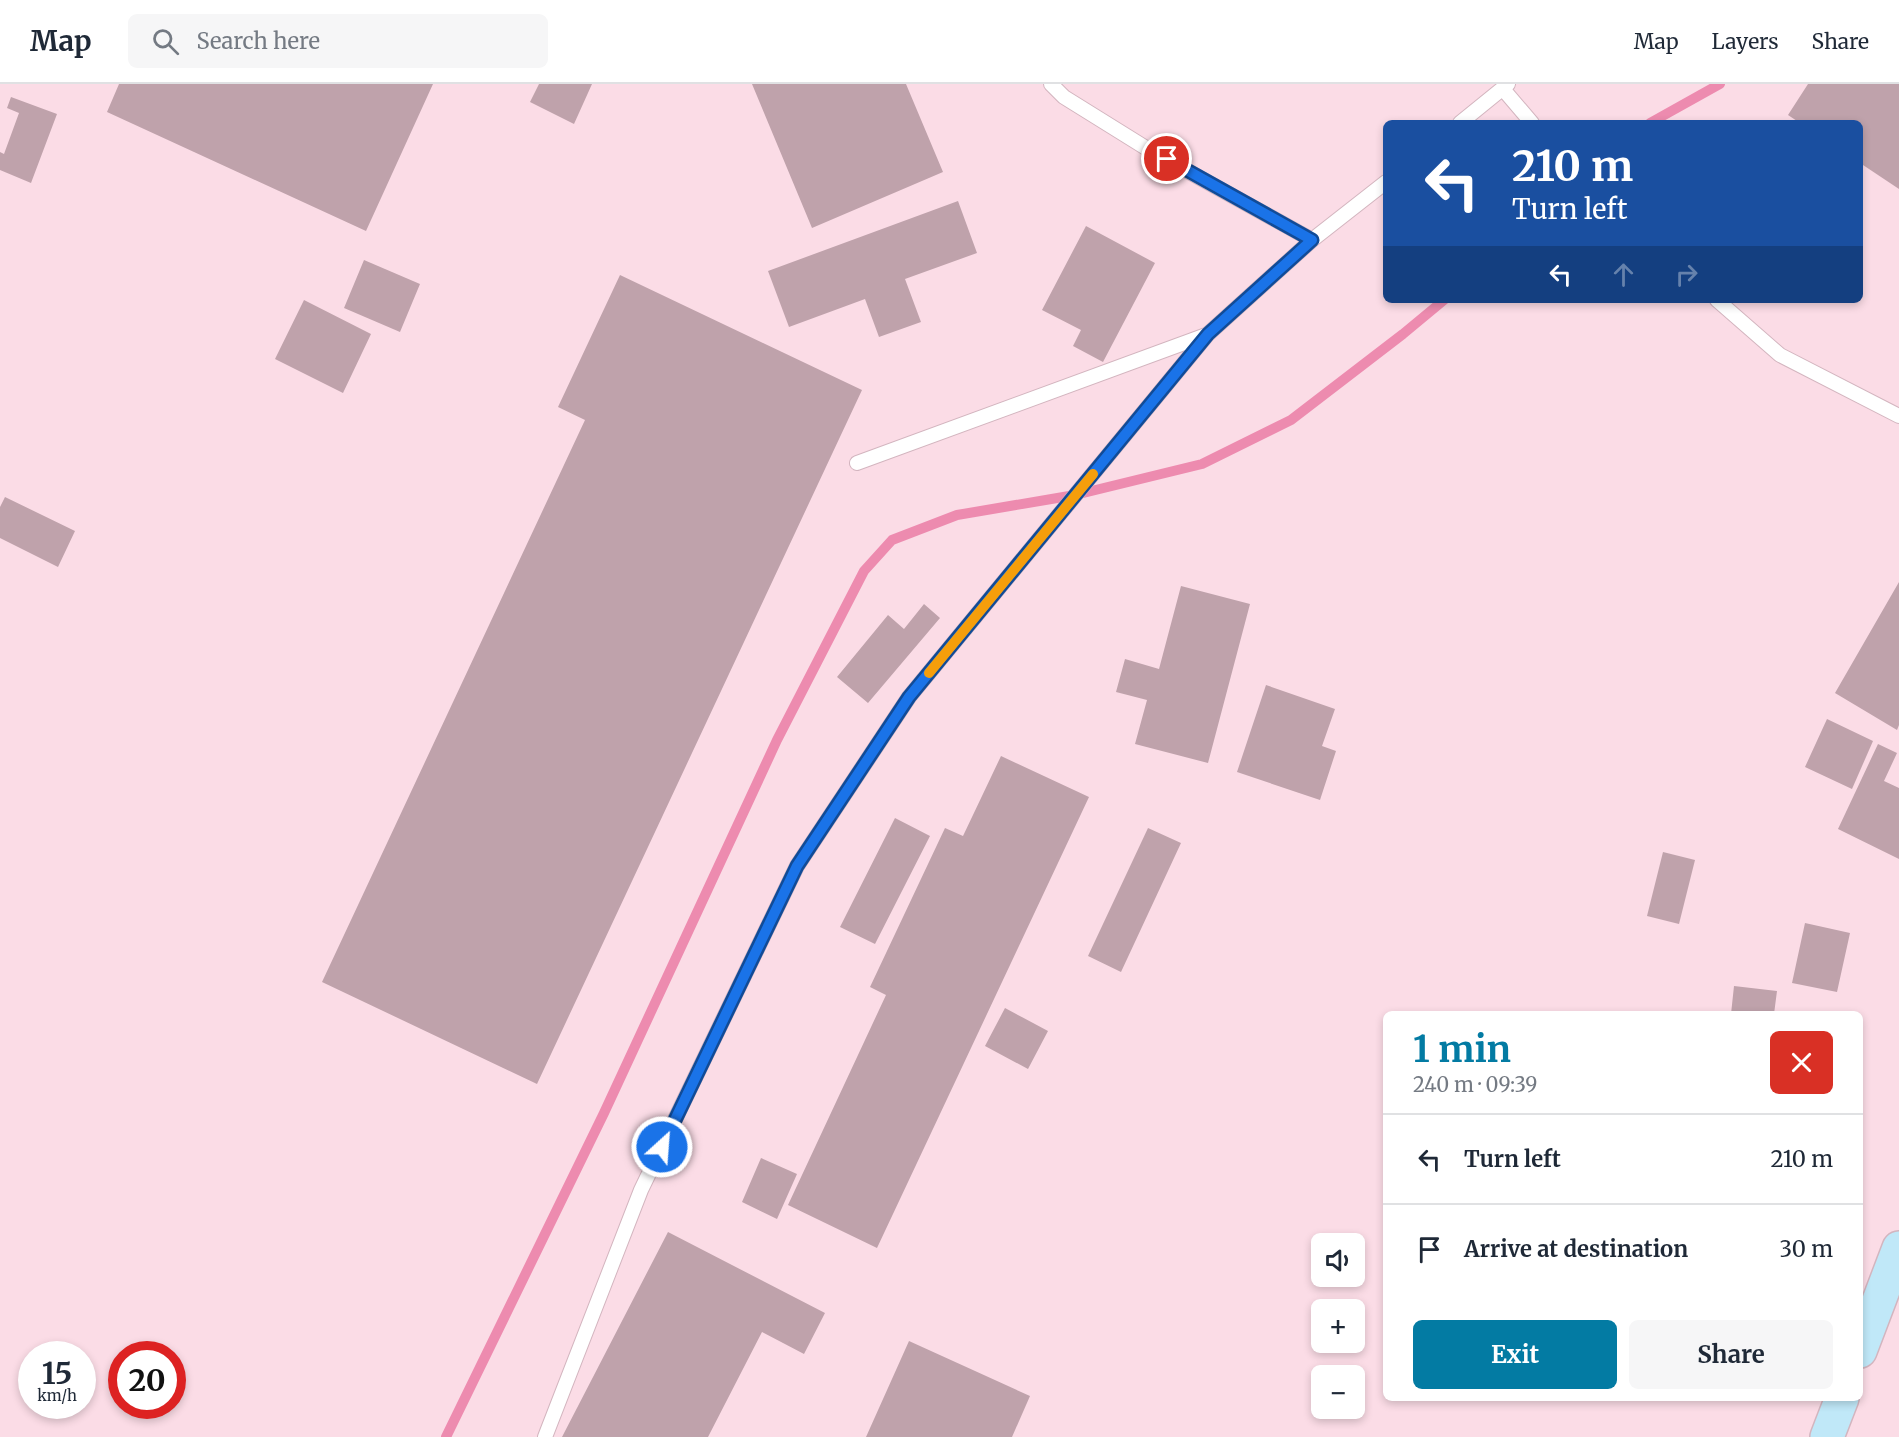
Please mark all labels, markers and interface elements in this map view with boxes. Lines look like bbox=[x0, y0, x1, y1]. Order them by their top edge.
search box bbox=[128, 14, 548, 68]
text: Map bbox=[30, 23, 92, 59]
icon: search bbox=[149, 25, 182, 58]
text: Search here bbox=[197, 27, 320, 55]
text: Map bbox=[1634, 28, 1679, 55]
text: Layers bbox=[1712, 28, 1779, 55]
text: Share bbox=[1812, 28, 1869, 55]
pin bbox=[1141, 133, 1192, 184]
text: 210 m bbox=[1512, 140, 1633, 192]
icon: arrive bbox=[1150, 142, 1183, 175]
icon: left bbox=[1413, 144, 1491, 222]
text: Turn left bbox=[1512, 192, 1627, 226]
icon: left bbox=[1544, 258, 1577, 291]
icon: ahead bbox=[1607, 258, 1640, 291]
icon: right bbox=[1670, 258, 1703, 291]
text: 1 min bbox=[1413, 1027, 1511, 1072]
button: close bbox=[1770, 1031, 1833, 1094]
text: 240 m · 09:39 bbox=[1413, 1072, 1537, 1097]
position arrow bbox=[630, 1115, 694, 1179]
icon: left bbox=[1413, 1143, 1446, 1176]
text: Turn left bbox=[1464, 1145, 1561, 1173]
text: 210 m bbox=[1770, 1145, 1833, 1173]
map controls bbox=[1311, 1233, 1365, 1419]
button: sound bbox=[1311, 1233, 1365, 1287]
icon: arrive bbox=[1413, 1233, 1446, 1266]
text: Arrive at destination bbox=[1464, 1235, 1688, 1263]
text: 30 m bbox=[1779, 1235, 1833, 1263]
button: + bbox=[1311, 1299, 1365, 1353]
button: Exit bbox=[1413, 1320, 1617, 1389]
button: Share bbox=[1629, 1320, 1833, 1389]
speed limit sign: 20 bbox=[108, 1341, 186, 1419]
text: 15 bbox=[42, 1354, 72, 1392]
button: − bbox=[1311, 1365, 1365, 1419]
text: km/h bbox=[37, 1386, 77, 1405]

